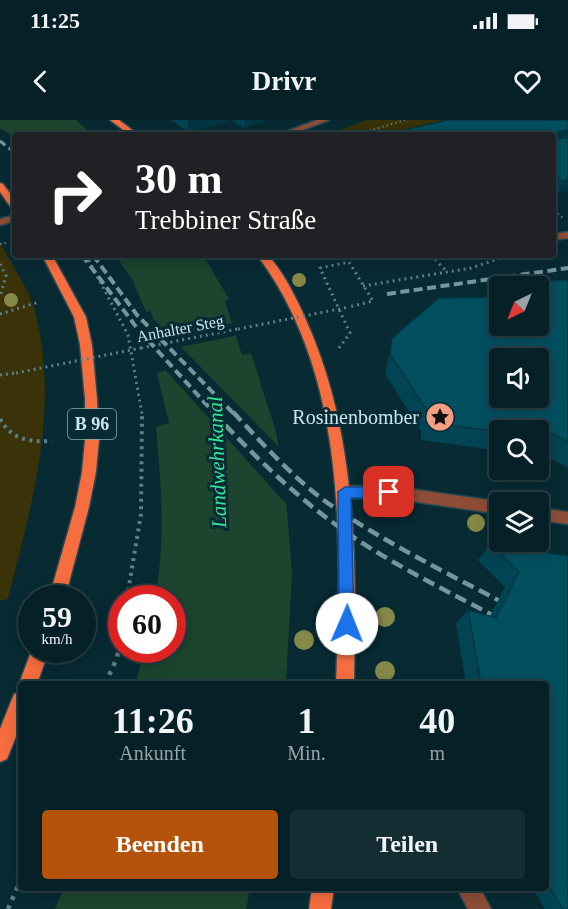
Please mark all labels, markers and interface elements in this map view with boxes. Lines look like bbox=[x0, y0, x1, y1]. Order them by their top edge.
text: 11:25 bbox=[30, 8, 80, 33]
icon: back bbox=[24, 65, 57, 98]
icon: heart bbox=[511, 65, 544, 98]
text: Drivr bbox=[252, 66, 316, 96]
icon: right bbox=[36, 156, 114, 234]
text: 30 m bbox=[135, 156, 223, 202]
text: Trebbiner Straße bbox=[135, 205, 316, 235]
north arrow bbox=[489, 276, 549, 336]
map controls bbox=[489, 276, 549, 552]
street label: Anhalter Steg bbox=[135, 312, 225, 346]
button: sound bbox=[489, 348, 549, 408]
water label: Landwehrkanal bbox=[203, 396, 231, 529]
place icon: Rosinenbomber bbox=[424, 401, 456, 433]
place label: Rosinenbomber bbox=[292, 406, 419, 428]
road number: B 96 bbox=[68, 409, 116, 439]
button: search bbox=[489, 420, 549, 480]
pin bbox=[363, 466, 414, 517]
icon: arrive bbox=[372, 475, 405, 508]
button: layers bbox=[489, 492, 549, 552]
speed limit sign: 60 bbox=[108, 585, 186, 663]
position arrow bbox=[315, 592, 379, 656]
text: 59 bbox=[42, 600, 72, 633]
text: km/h bbox=[42, 631, 72, 647]
text: 11:26 bbox=[112, 701, 194, 741]
text: 1 bbox=[298, 701, 316, 741]
text: 40 bbox=[419, 701, 455, 741]
text: Ankunft bbox=[119, 742, 186, 764]
text: Min. bbox=[287, 742, 326, 764]
text: m bbox=[430, 742, 445, 764]
button: Beenden bbox=[42, 810, 278, 879]
button: Teilen bbox=[290, 810, 525, 879]

